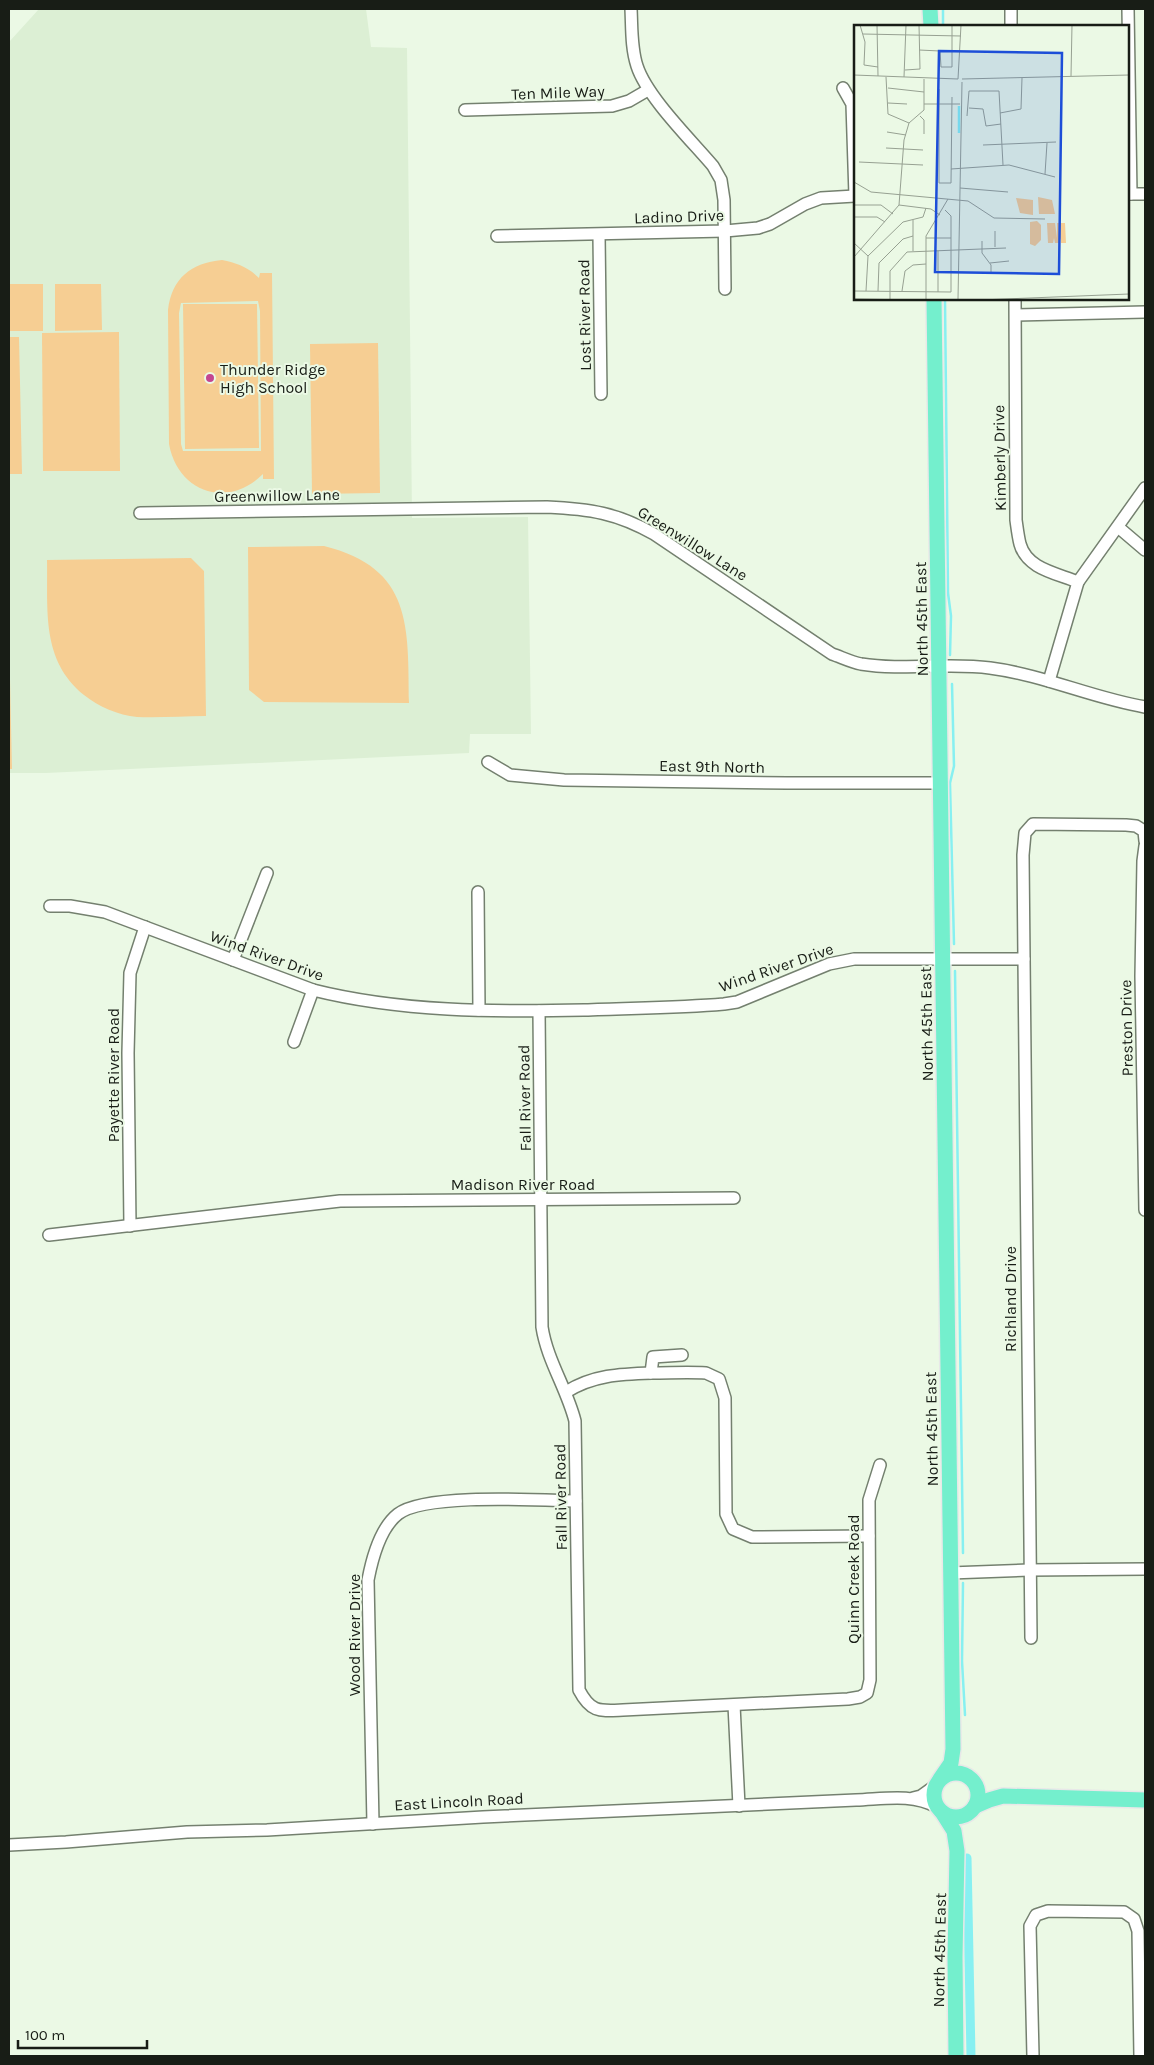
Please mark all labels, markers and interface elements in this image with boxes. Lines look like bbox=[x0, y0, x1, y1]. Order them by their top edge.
inset map bbox=[854, 25, 1129, 300]
street label: Ten Mile Way bbox=[511, 81, 606, 104]
street label: Ladino Drive bbox=[634, 205, 724, 228]
street label: Lost River Road bbox=[574, 259, 595, 371]
place label: Thunder Ridge High School bbox=[220, 360, 326, 397]
marker: Thunder Ridge High School bbox=[204, 372, 216, 384]
street label: Kimberly Drive bbox=[989, 405, 1010, 511]
street label: Greenwillow Lane bbox=[214, 485, 340, 506]
street label: Greenwillow Lane bbox=[634, 502, 751, 585]
street label: North 45th East bbox=[911, 562, 932, 676]
street label: East 9th North bbox=[659, 756, 765, 777]
street label: Wind River Drive bbox=[207, 926, 326, 985]
street label: Wind River Drive bbox=[716, 939, 836, 996]
street label: North 45th East bbox=[916, 967, 937, 1081]
street label: Preston Drive bbox=[1116, 979, 1137, 1077]
street label: Payette River Road bbox=[104, 1008, 123, 1142]
street label: Fall River Road bbox=[514, 1044, 535, 1152]
street label: Madison River Road bbox=[451, 1175, 595, 1194]
street label: Richland Drive bbox=[1001, 1246, 1020, 1352]
street label: North 45th East bbox=[921, 1372, 942, 1486]
street label: Fall River Road bbox=[550, 1443, 571, 1551]
street label: Quinn Creek Road bbox=[844, 1514, 863, 1644]
street label: Wood River Drive bbox=[345, 1574, 364, 1696]
street label: East Lincoln Road bbox=[394, 1789, 524, 1814]
street label: North 45th East bbox=[929, 1893, 950, 2007]
scale bar bbox=[18, 2018, 146, 2050]
text: 100 m bbox=[25, 2026, 65, 2044]

